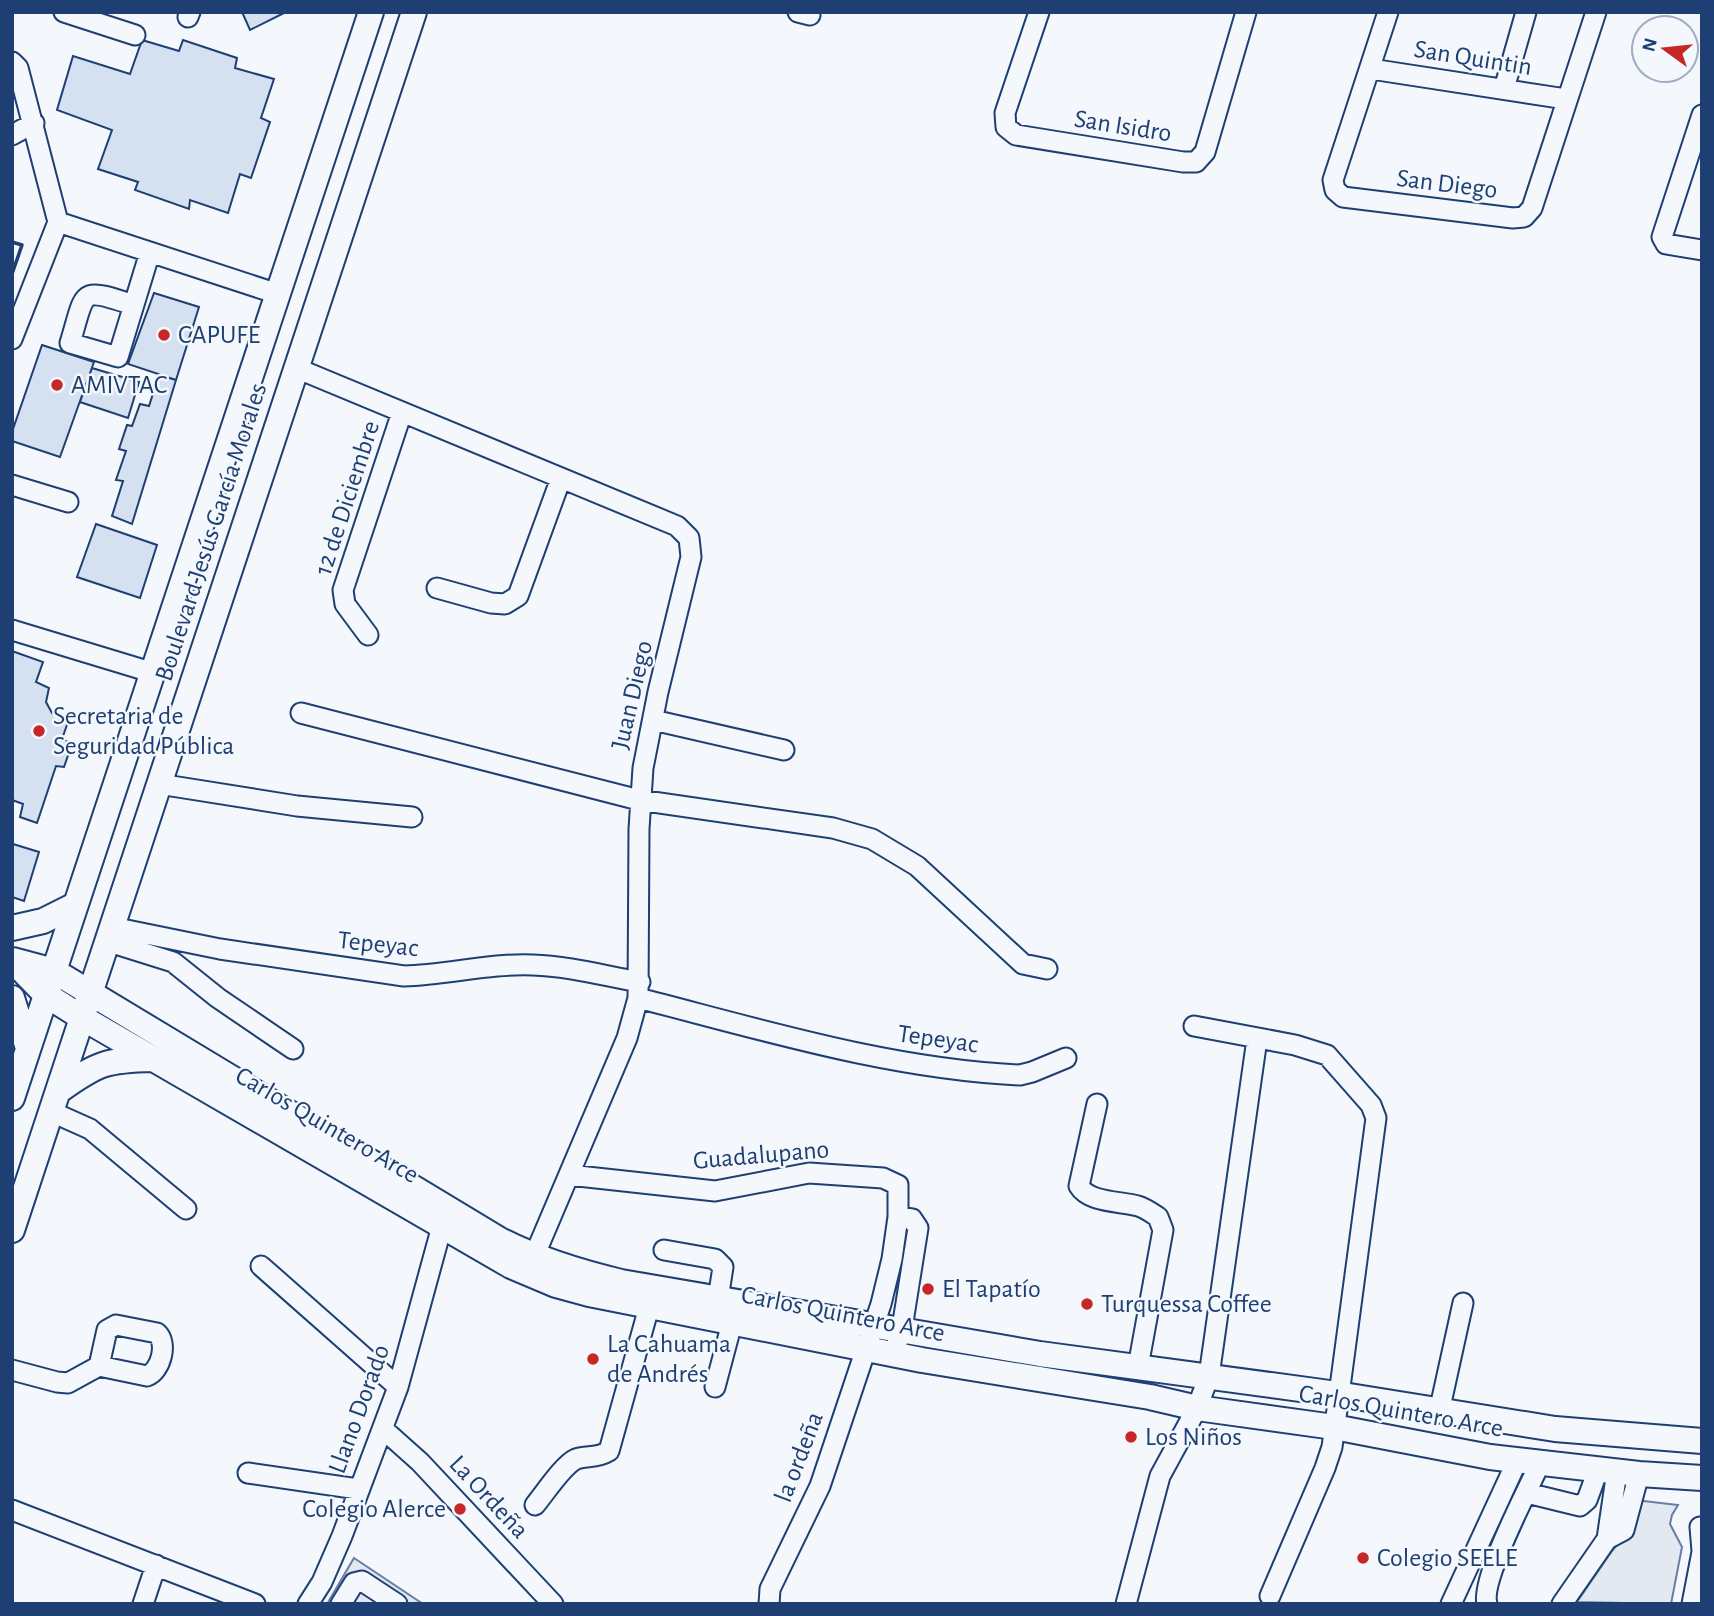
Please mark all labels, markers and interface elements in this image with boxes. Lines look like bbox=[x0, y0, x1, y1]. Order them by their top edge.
north arrow bbox=[1630, 14, 1700, 84]
street label: San Quintin bbox=[1412, 36, 1534, 80]
text: N bbox=[1639, 36, 1661, 54]
street label: San Isidro bbox=[1072, 105, 1174, 147]
street label: San Diego bbox=[1395, 165, 1499, 203]
place label: CAPUFE bbox=[178, 322, 260, 348]
marker: CAPUFE bbox=[156, 327, 172, 343]
place label: AMIVTAC bbox=[71, 372, 167, 398]
marker: AMIVTAC bbox=[49, 377, 65, 393]
street label: Boulevard Jesús García Morales bbox=[150, 380, 272, 684]
street label: 12 de Diciembre bbox=[310, 418, 384, 578]
street label: Juan Diego bbox=[607, 638, 657, 752]
place label: Secretaria de Seguridad Pública bbox=[53, 703, 234, 759]
marker: Secretaria de Seguridad Pública bbox=[31, 723, 47, 739]
street label: Tepeyac bbox=[336, 927, 420, 961]
street label: Tepeyac bbox=[896, 1020, 980, 1058]
street label: Carlos Quintero Arce bbox=[231, 1062, 423, 1188]
street label: Guadalupano bbox=[692, 1136, 830, 1174]
place label: El Tapatío bbox=[942, 1276, 1041, 1302]
marker: El Tapatío bbox=[920, 1281, 936, 1297]
street label: Carlos Quintero Arce bbox=[739, 1282, 947, 1346]
place label: Turquessa Coffee bbox=[1101, 1291, 1272, 1317]
marker: Turquessa Coffee bbox=[1079, 1296, 1095, 1312]
place label: La Cahuama de Andrés bbox=[607, 1331, 731, 1387]
street label: Llano Dorado bbox=[324, 1341, 394, 1477]
marker: La Cahuama de Andrés bbox=[585, 1351, 601, 1367]
street label: Carlos Quintero Arce bbox=[1297, 1380, 1505, 1442]
street label: la ordeña bbox=[770, 1408, 828, 1506]
place label: Los Niños bbox=[1145, 1424, 1242, 1450]
marker: Los Niños bbox=[1123, 1429, 1139, 1445]
street label: La Ordeña bbox=[444, 1451, 534, 1543]
place label: Colegio Alerce bbox=[302, 1496, 446, 1522]
marker: Colegio Alerce bbox=[452, 1501, 468, 1517]
place label: Colegio SEELE bbox=[1377, 1545, 1518, 1571]
marker: Colegio SEELE bbox=[1355, 1550, 1371, 1566]

